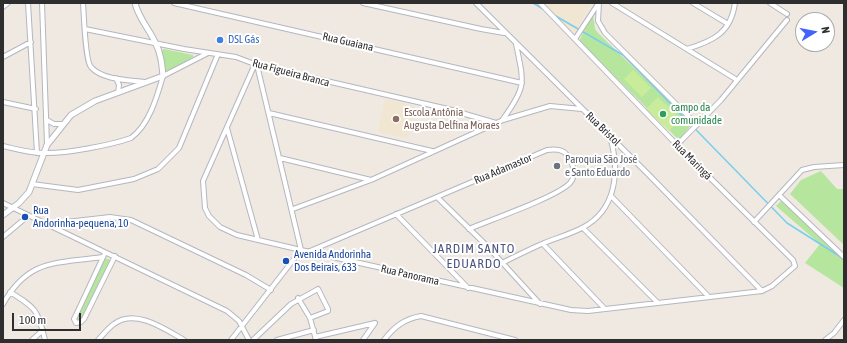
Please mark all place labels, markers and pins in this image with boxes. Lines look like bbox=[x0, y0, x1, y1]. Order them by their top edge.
place label: DSL Gás bbox=[228, 33, 259, 47]
marker: DSL Gás bbox=[215, 35, 225, 45]
place label: campo da comunidade bbox=[671, 101, 722, 127]
place label: Escola Antônia Augusta Delfina Moraes bbox=[404, 106, 500, 132]
marker: campo da comunidade bbox=[658, 109, 668, 119]
marker: Escola Antônia Augusta Delfina Moraes bbox=[391, 114, 401, 124]
place label: Paroquia São José e Santo Eduardo bbox=[565, 153, 637, 179]
marker: Paroquia São José e Santo Eduardo bbox=[552, 161, 562, 171]
place label: Rua Andorinha-pequena, 10 bbox=[33, 204, 128, 230]
marker: Rua Andorinha-pequena, 10 bbox=[20, 212, 30, 222]
place label: Avenida Andorinha Dos Beirais, 633 bbox=[294, 248, 371, 274]
marker: Avenida Andorinha Dos Beirais, 633 bbox=[281, 256, 291, 266]

